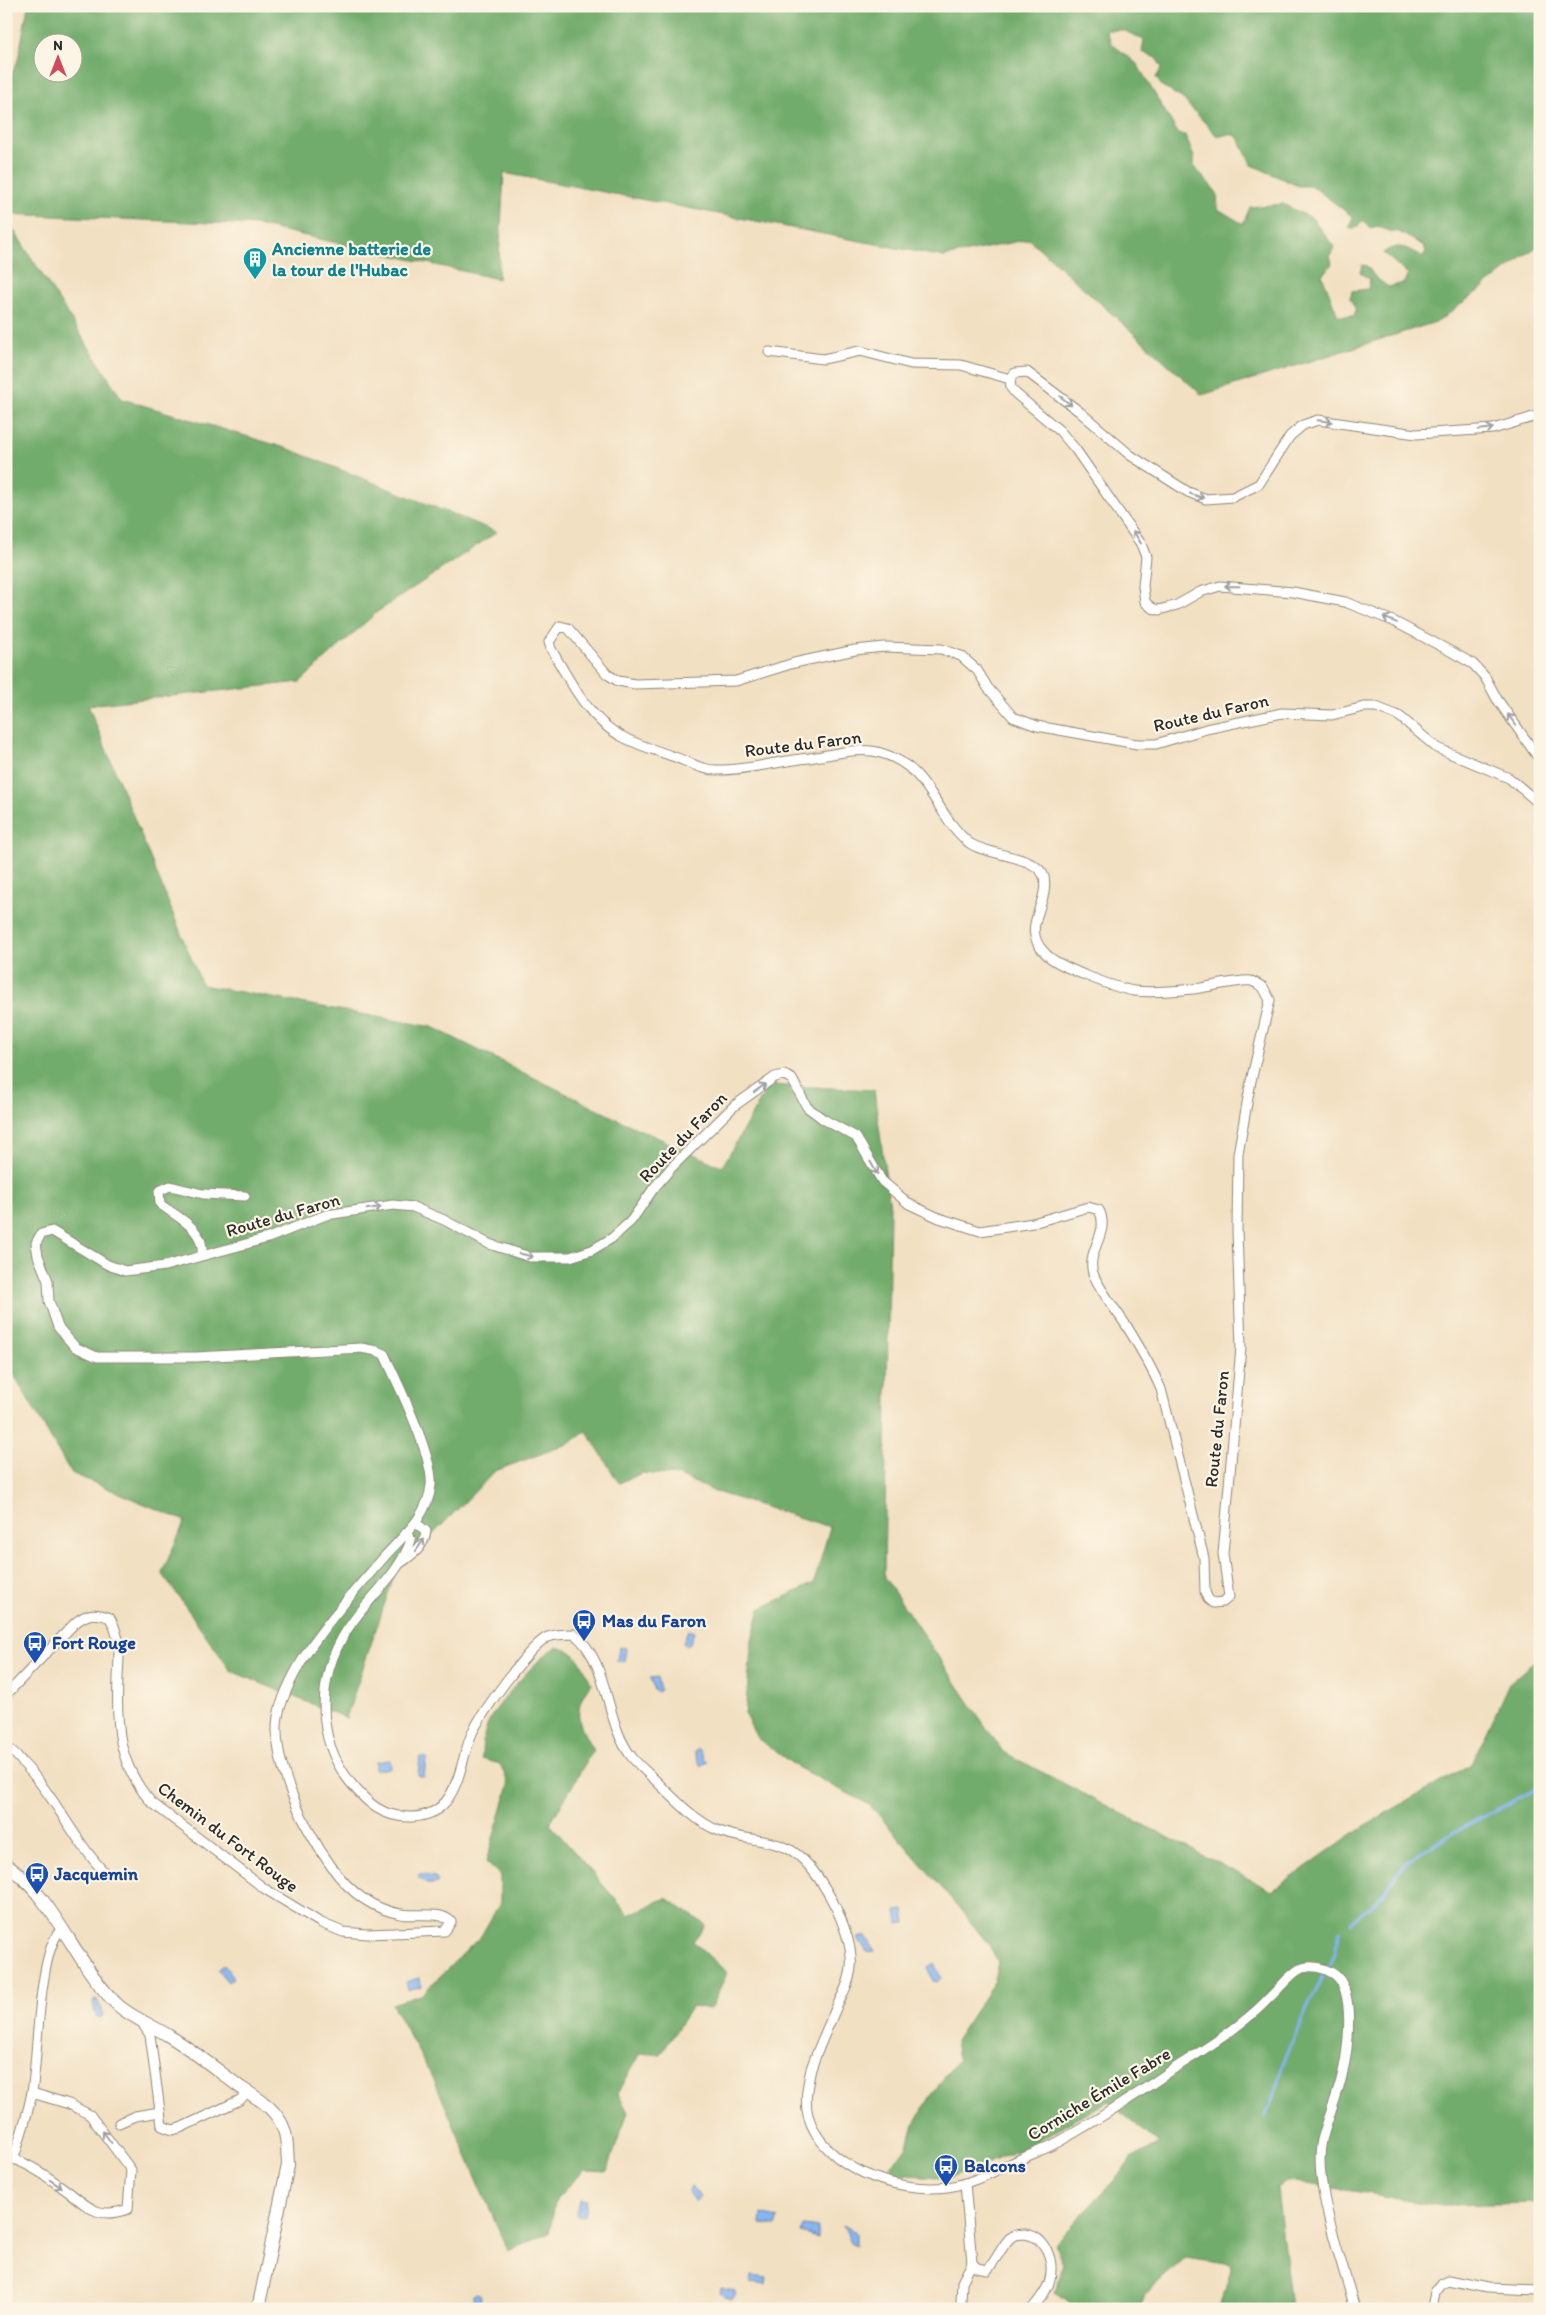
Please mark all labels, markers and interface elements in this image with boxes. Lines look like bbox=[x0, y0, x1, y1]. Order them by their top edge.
north arrow bbox=[32, 32, 82, 82]
text: N bbox=[53, 37, 63, 54]
place label: Ancienne batterie de la tour de l'Hubac bbox=[271, 238, 432, 281]
building icon: Ancienne batterie de la tour de l'Hubac bbox=[242, 246, 268, 280]
one-way arrow bbox=[1059, 395, 1072, 406]
one-way arrow bbox=[1316, 417, 1332, 426]
one-way arrow bbox=[1478, 424, 1494, 434]
one-way arrow bbox=[1189, 491, 1205, 501]
one-way arrow bbox=[1132, 530, 1142, 544]
one-way arrow bbox=[1225, 581, 1241, 591]
one-way arrow bbox=[1383, 615, 1398, 624]
street label: Route du Faron bbox=[1151, 689, 1271, 737]
one-way arrow bbox=[1507, 714, 1517, 728]
street label: Route du Faron bbox=[743, 726, 863, 762]
one-way arrow bbox=[753, 1083, 767, 1093]
street label: Route du Faron bbox=[634, 1087, 732, 1187]
one-way arrow bbox=[870, 1160, 880, 1175]
street label: Route du Faron bbox=[223, 1188, 343, 1242]
one-way arrow bbox=[366, 1203, 382, 1213]
one-way arrow bbox=[517, 1251, 533, 1260]
street label: Route du Faron bbox=[1200, 1369, 1234, 1489]
one-way arrow bbox=[415, 1538, 426, 1552]
bus stop icon: Mas du Faron bbox=[571, 1608, 597, 1642]
place label: Mas du Faron bbox=[602, 1610, 707, 1632]
bus stop icon: Fort Rouge bbox=[22, 1630, 48, 1664]
place label: Fort Rouge bbox=[52, 1632, 136, 1654]
street label: Chemin du Fort Rouge bbox=[153, 1777, 303, 1897]
bus stop icon: Jacquemin bbox=[24, 1861, 50, 1895]
place label: Jacquemin bbox=[53, 1863, 139, 1885]
street label: Corniche Émile Fabre bbox=[1023, 2043, 1175, 2145]
one-way arrow bbox=[102, 2130, 112, 2144]
bus stop icon: Balcons bbox=[933, 2153, 959, 2187]
place label: Balcons bbox=[964, 2155, 1026, 2177]
one-way arrow bbox=[48, 2179, 62, 2189]

